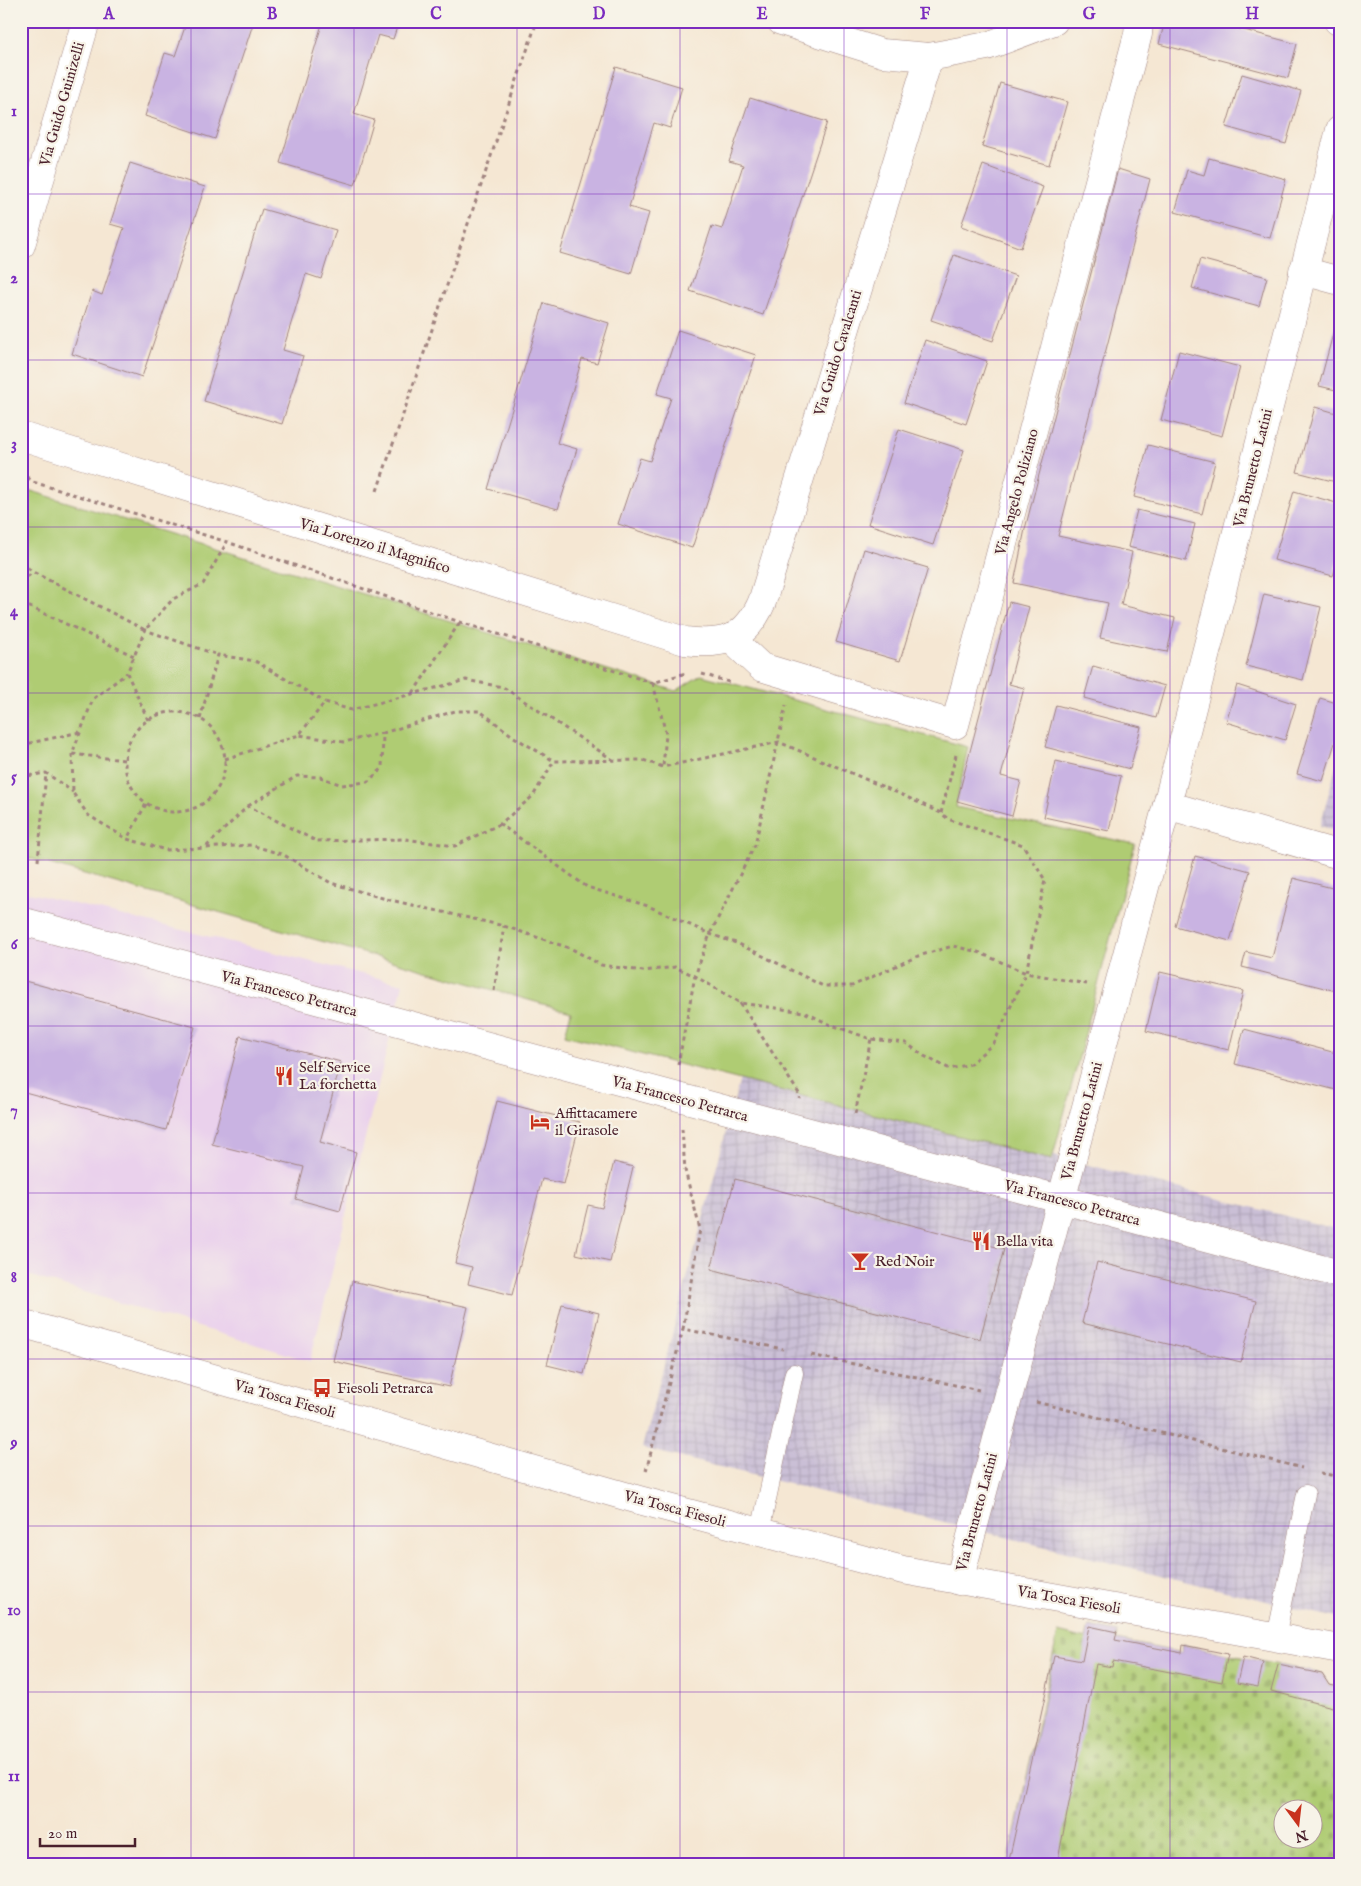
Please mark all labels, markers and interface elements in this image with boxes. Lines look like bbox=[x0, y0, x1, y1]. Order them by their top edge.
text: A bbox=[103, 5, 116, 25]
text: B bbox=[267, 5, 278, 25]
text: C bbox=[430, 5, 442, 25]
text: D bbox=[593, 5, 606, 25]
text: E bbox=[756, 5, 768, 25]
text: F bbox=[920, 5, 931, 25]
text: G bbox=[1083, 5, 1096, 25]
text: H bbox=[1245, 5, 1259, 25]
street label: Via Guido Guinizelli bbox=[35, 40, 89, 169]
text: 1 bbox=[11, 102, 17, 122]
text: 2 bbox=[10, 269, 18, 289]
street label: Via Guido Cavalcanti bbox=[810, 288, 866, 419]
street label: Via Brunetto Latini bbox=[1229, 407, 1277, 530]
street label: Via Angelo Poliziano bbox=[991, 427, 1043, 558]
text: 3 bbox=[11, 435, 17, 455]
street label: Via Lorenzo il Magnifico bbox=[296, 514, 453, 578]
text: 4 bbox=[10, 602, 19, 622]
text: 5 bbox=[11, 768, 17, 788]
text: 6 bbox=[11, 935, 19, 955]
street label: Via Francesco Petrarca bbox=[218, 966, 360, 1021]
place label: Self Service La forchetta bbox=[299, 1058, 377, 1094]
street label: Via Brunetto Latini bbox=[1057, 1060, 1107, 1183]
restaurant icon: Self Service La forchetta bbox=[273, 1065, 295, 1087]
street label: Via Francesco Petrarca bbox=[609, 1071, 751, 1126]
text: 7 bbox=[10, 1101, 18, 1121]
place label: Affittacamere il Girasole bbox=[554, 1104, 637, 1140]
hotel icon: Affittacamere il Girasole bbox=[529, 1111, 551, 1133]
street label: Via Francesco Petrarca bbox=[1001, 1175, 1143, 1230]
restaurant icon: Bella vita bbox=[970, 1230, 992, 1252]
place label: Bella vita bbox=[996, 1232, 1054, 1251]
bar icon: Red Noir bbox=[849, 1250, 871, 1272]
place label: Red Noir bbox=[875, 1252, 935, 1271]
text: 8 bbox=[11, 1268, 17, 1288]
street label: Via Tosca Fiesoli bbox=[231, 1375, 338, 1423]
bus stop icon: Fiesoli Petrarca bbox=[311, 1377, 333, 1399]
place label: Fiesoli Petrarca bbox=[337, 1379, 433, 1398]
text: 9 bbox=[10, 1434, 18, 1454]
street label: Via Brunetto Latini bbox=[952, 1451, 1002, 1574]
street label: Via Tosca Fiesoli bbox=[621, 1486, 728, 1532]
street label: Via Tosca Fiesoli bbox=[1015, 1581, 1122, 1618]
text: 10 bbox=[7, 1601, 21, 1621]
text: 11 bbox=[8, 1767, 20, 1787]
north arrow bbox=[1274, 1798, 1324, 1848]
scale bar bbox=[40, 1816, 135, 1848]
text: 20 m bbox=[48, 1824, 78, 1843]
text: N bbox=[1293, 1825, 1310, 1846]

